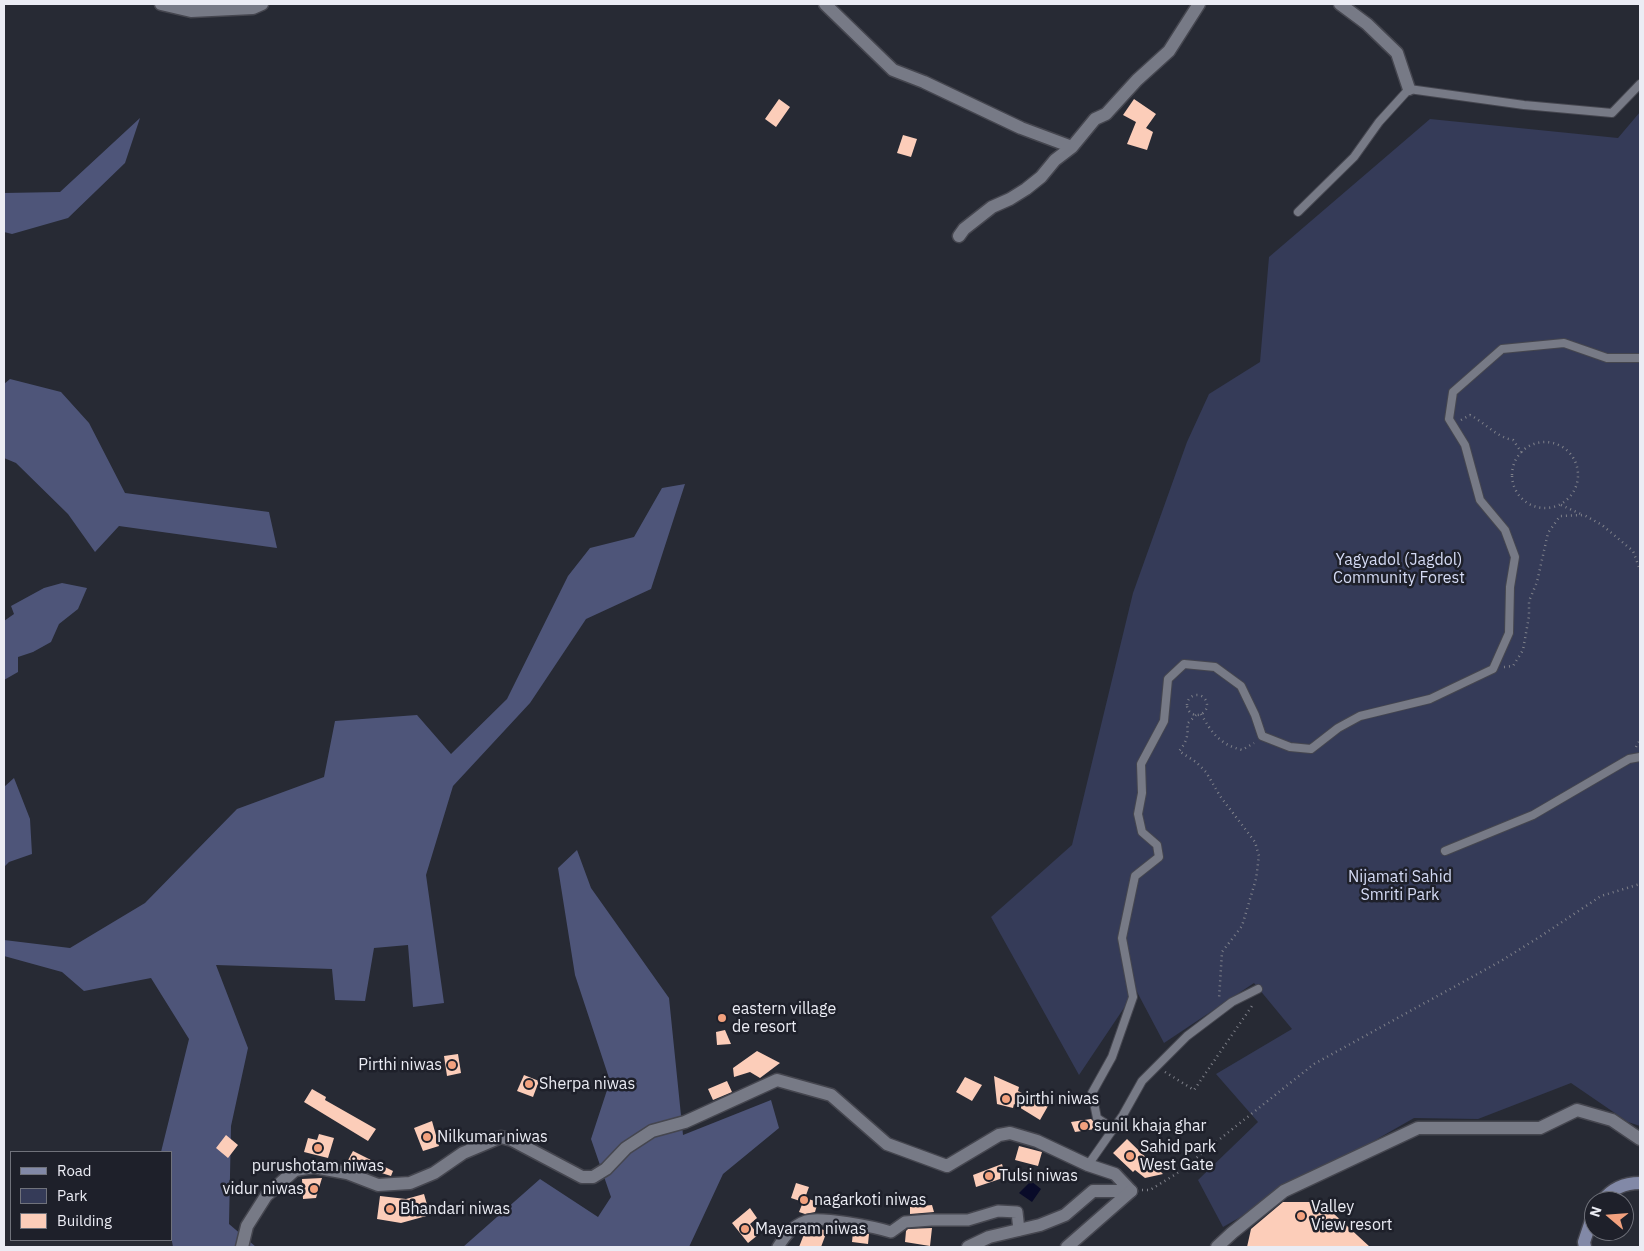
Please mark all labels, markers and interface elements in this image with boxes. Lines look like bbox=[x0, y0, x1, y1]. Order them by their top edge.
park label: Yagyadol (Jagdol) Community Forest bbox=[1333, 550, 1465, 588]
park label: Nijamati Sahid Smriti Park bbox=[1348, 867, 1452, 905]
place label: eastern village de resort bbox=[732, 999, 836, 1037]
marker: eastern village de resort bbox=[716, 1012, 728, 1024]
place label: Pirthi niwas bbox=[358, 1055, 442, 1075]
marker: Pirthi niwas bbox=[446, 1059, 458, 1071]
place label: Sherpa niwas bbox=[539, 1074, 635, 1094]
marker: Sherpa niwas bbox=[523, 1078, 535, 1090]
place label: pirthi niwas bbox=[1016, 1089, 1099, 1109]
marker: pirthi niwas bbox=[1000, 1093, 1012, 1105]
place label: sunil khaja ghar bbox=[1094, 1116, 1206, 1136]
marker: sunil khaja ghar bbox=[1078, 1120, 1090, 1132]
place label: Nilkumar niwas bbox=[437, 1127, 548, 1147]
marker: Nilkumar niwas bbox=[421, 1131, 433, 1143]
place label: Sahid park West Gate bbox=[1140, 1137, 1216, 1175]
marker: purushotam niwas bbox=[312, 1142, 324, 1154]
marker: Sahid park West Gate bbox=[1124, 1150, 1136, 1162]
legend bbox=[10, 1151, 172, 1241]
place label: purushotam niwas bbox=[252, 1156, 384, 1176]
text: Road bbox=[57, 1161, 92, 1180]
place label: Tulsi niwas bbox=[999, 1166, 1078, 1186]
marker: Tulsi niwas bbox=[983, 1170, 995, 1182]
place label: vidur niwas bbox=[223, 1179, 304, 1199]
marker: vidur niwas bbox=[308, 1183, 320, 1195]
text: Park bbox=[57, 1186, 87, 1205]
place label: nagarkoti niwas bbox=[814, 1190, 927, 1210]
north arrow bbox=[1584, 1191, 1634, 1241]
marker: nagarkoti niwas bbox=[798, 1194, 810, 1206]
place label: Valley View resort bbox=[1311, 1197, 1392, 1235]
place label: Bhandari niwas bbox=[400, 1199, 510, 1219]
marker: Bhandari niwas bbox=[384, 1203, 396, 1215]
text: N bbox=[1586, 1204, 1606, 1219]
marker: Valley View resort bbox=[1295, 1210, 1307, 1222]
text: Building bbox=[57, 1211, 112, 1230]
place label: Mayaram niwas bbox=[755, 1219, 866, 1239]
marker: Mayaram niwas bbox=[739, 1223, 751, 1235]

